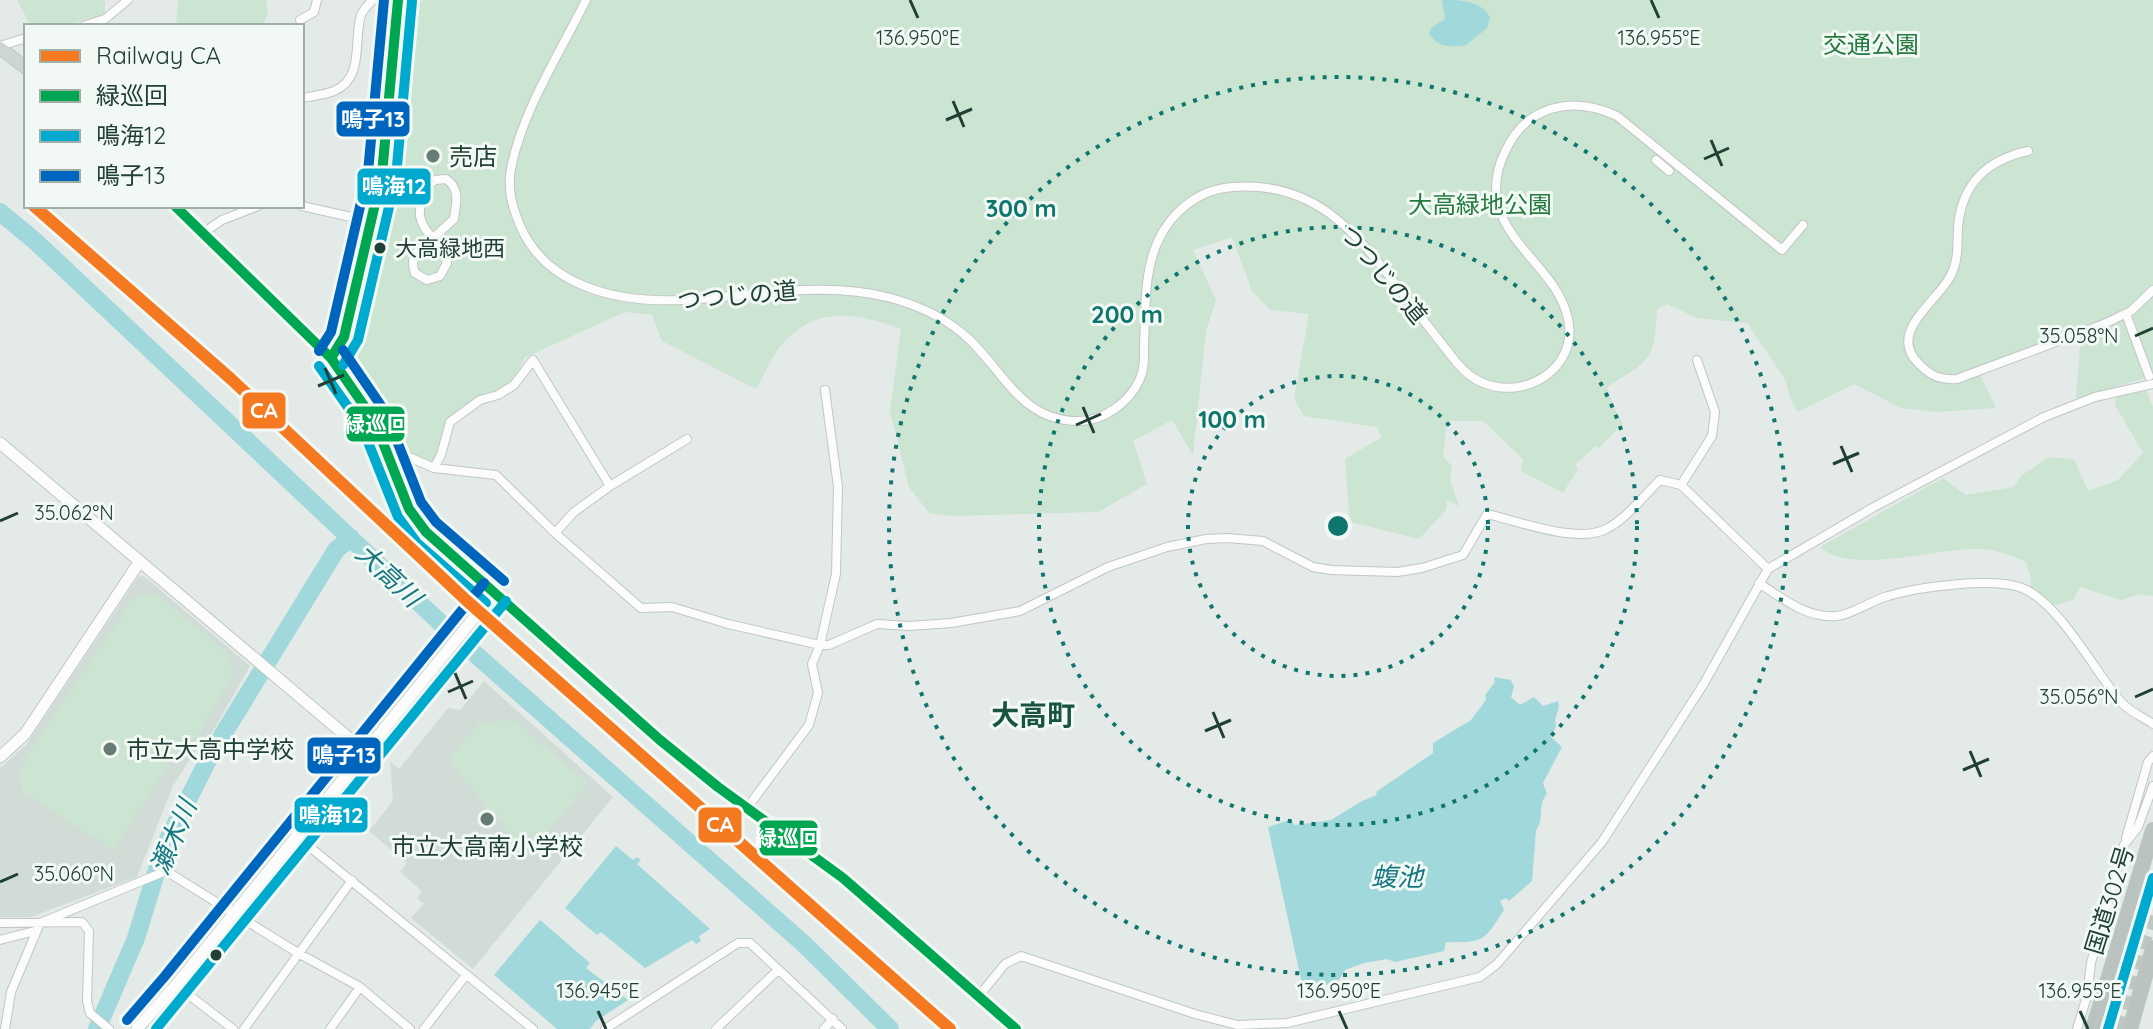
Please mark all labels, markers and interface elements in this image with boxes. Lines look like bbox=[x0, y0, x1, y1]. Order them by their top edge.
legend bbox=[24, 24, 304, 208]
text: 136.950°E bbox=[876, 25, 960, 50]
text: 136.955°E bbox=[1617, 25, 1701, 50]
park label: 交通公園 bbox=[1823, 29, 1919, 59]
text: Railway CA bbox=[96, 40, 221, 70]
text: 緑巡回 bbox=[96, 80, 168, 110]
line badge: 鳴子13 bbox=[335, 100, 411, 138]
text: 鳴子13 bbox=[341, 105, 405, 133]
text: 鳴海12 bbox=[96, 120, 166, 150]
place label: 売店 bbox=[449, 141, 497, 171]
marker: 売店 bbox=[424, 147, 442, 165]
text: 鳴子13 bbox=[96, 160, 165, 190]
line badge: 鳴海12 bbox=[356, 167, 432, 206]
text: 鳴海12 bbox=[361, 172, 427, 200]
park label: 大高緑地公園 bbox=[1408, 189, 1552, 219]
text: 300 m bbox=[985, 193, 1057, 223]
street label: つつじの道 bbox=[1334, 218, 1434, 330]
place label: 大高緑地西 bbox=[395, 234, 505, 262]
marker: 大高緑地西 bbox=[372, 240, 388, 256]
street label: つつじの道 bbox=[676, 275, 798, 315]
text: 200 m bbox=[1091, 299, 1163, 329]
text: 35.058°N bbox=[2039, 323, 2119, 348]
line badge: CA bbox=[241, 391, 287, 430]
text: CA bbox=[250, 396, 278, 424]
text: 100 m bbox=[1198, 404, 1266, 434]
line badge: 緑巡回 bbox=[345, 405, 406, 443]
text: 緑巡回 bbox=[343, 410, 409, 438]
text: 35.062°N bbox=[34, 500, 114, 525]
centre of rings bbox=[1324, 512, 1352, 540]
water label: 大高川 bbox=[349, 536, 431, 616]
text: 35.056°N bbox=[2039, 684, 2119, 709]
district label: 大高町 bbox=[991, 697, 1075, 732]
place label: 市立大高中学校 bbox=[126, 734, 294, 764]
line badge: 鳴子13 bbox=[306, 736, 382, 775]
marker: 市立大高中学校 bbox=[101, 740, 119, 758]
text: 鳴子13 bbox=[312, 741, 376, 769]
water label: 瀬木川 bbox=[143, 792, 205, 879]
line badge: 鳴海12 bbox=[293, 796, 369, 834]
text: 鳴海12 bbox=[298, 801, 364, 829]
line badge: CA bbox=[697, 806, 743, 844]
marker: 市立大高南小学校 bbox=[478, 810, 496, 828]
text: CA bbox=[706, 810, 734, 838]
line badge: 緑巡回 bbox=[758, 819, 819, 857]
text: 緑巡回 bbox=[755, 824, 821, 852]
place label: 市立大高南小学校 bbox=[391, 831, 583, 861]
street label: 国道302号 bbox=[2078, 842, 2140, 958]
water label: 蝮池 bbox=[1371, 860, 1426, 893]
text: 35.060°N bbox=[34, 861, 114, 886]
unlabelled marker bbox=[208, 947, 224, 963]
text: 136.945°E bbox=[556, 978, 640, 1003]
text: 136.950°E bbox=[1297, 978, 1381, 1003]
text: 136.955°E bbox=[2038, 978, 2122, 1003]

